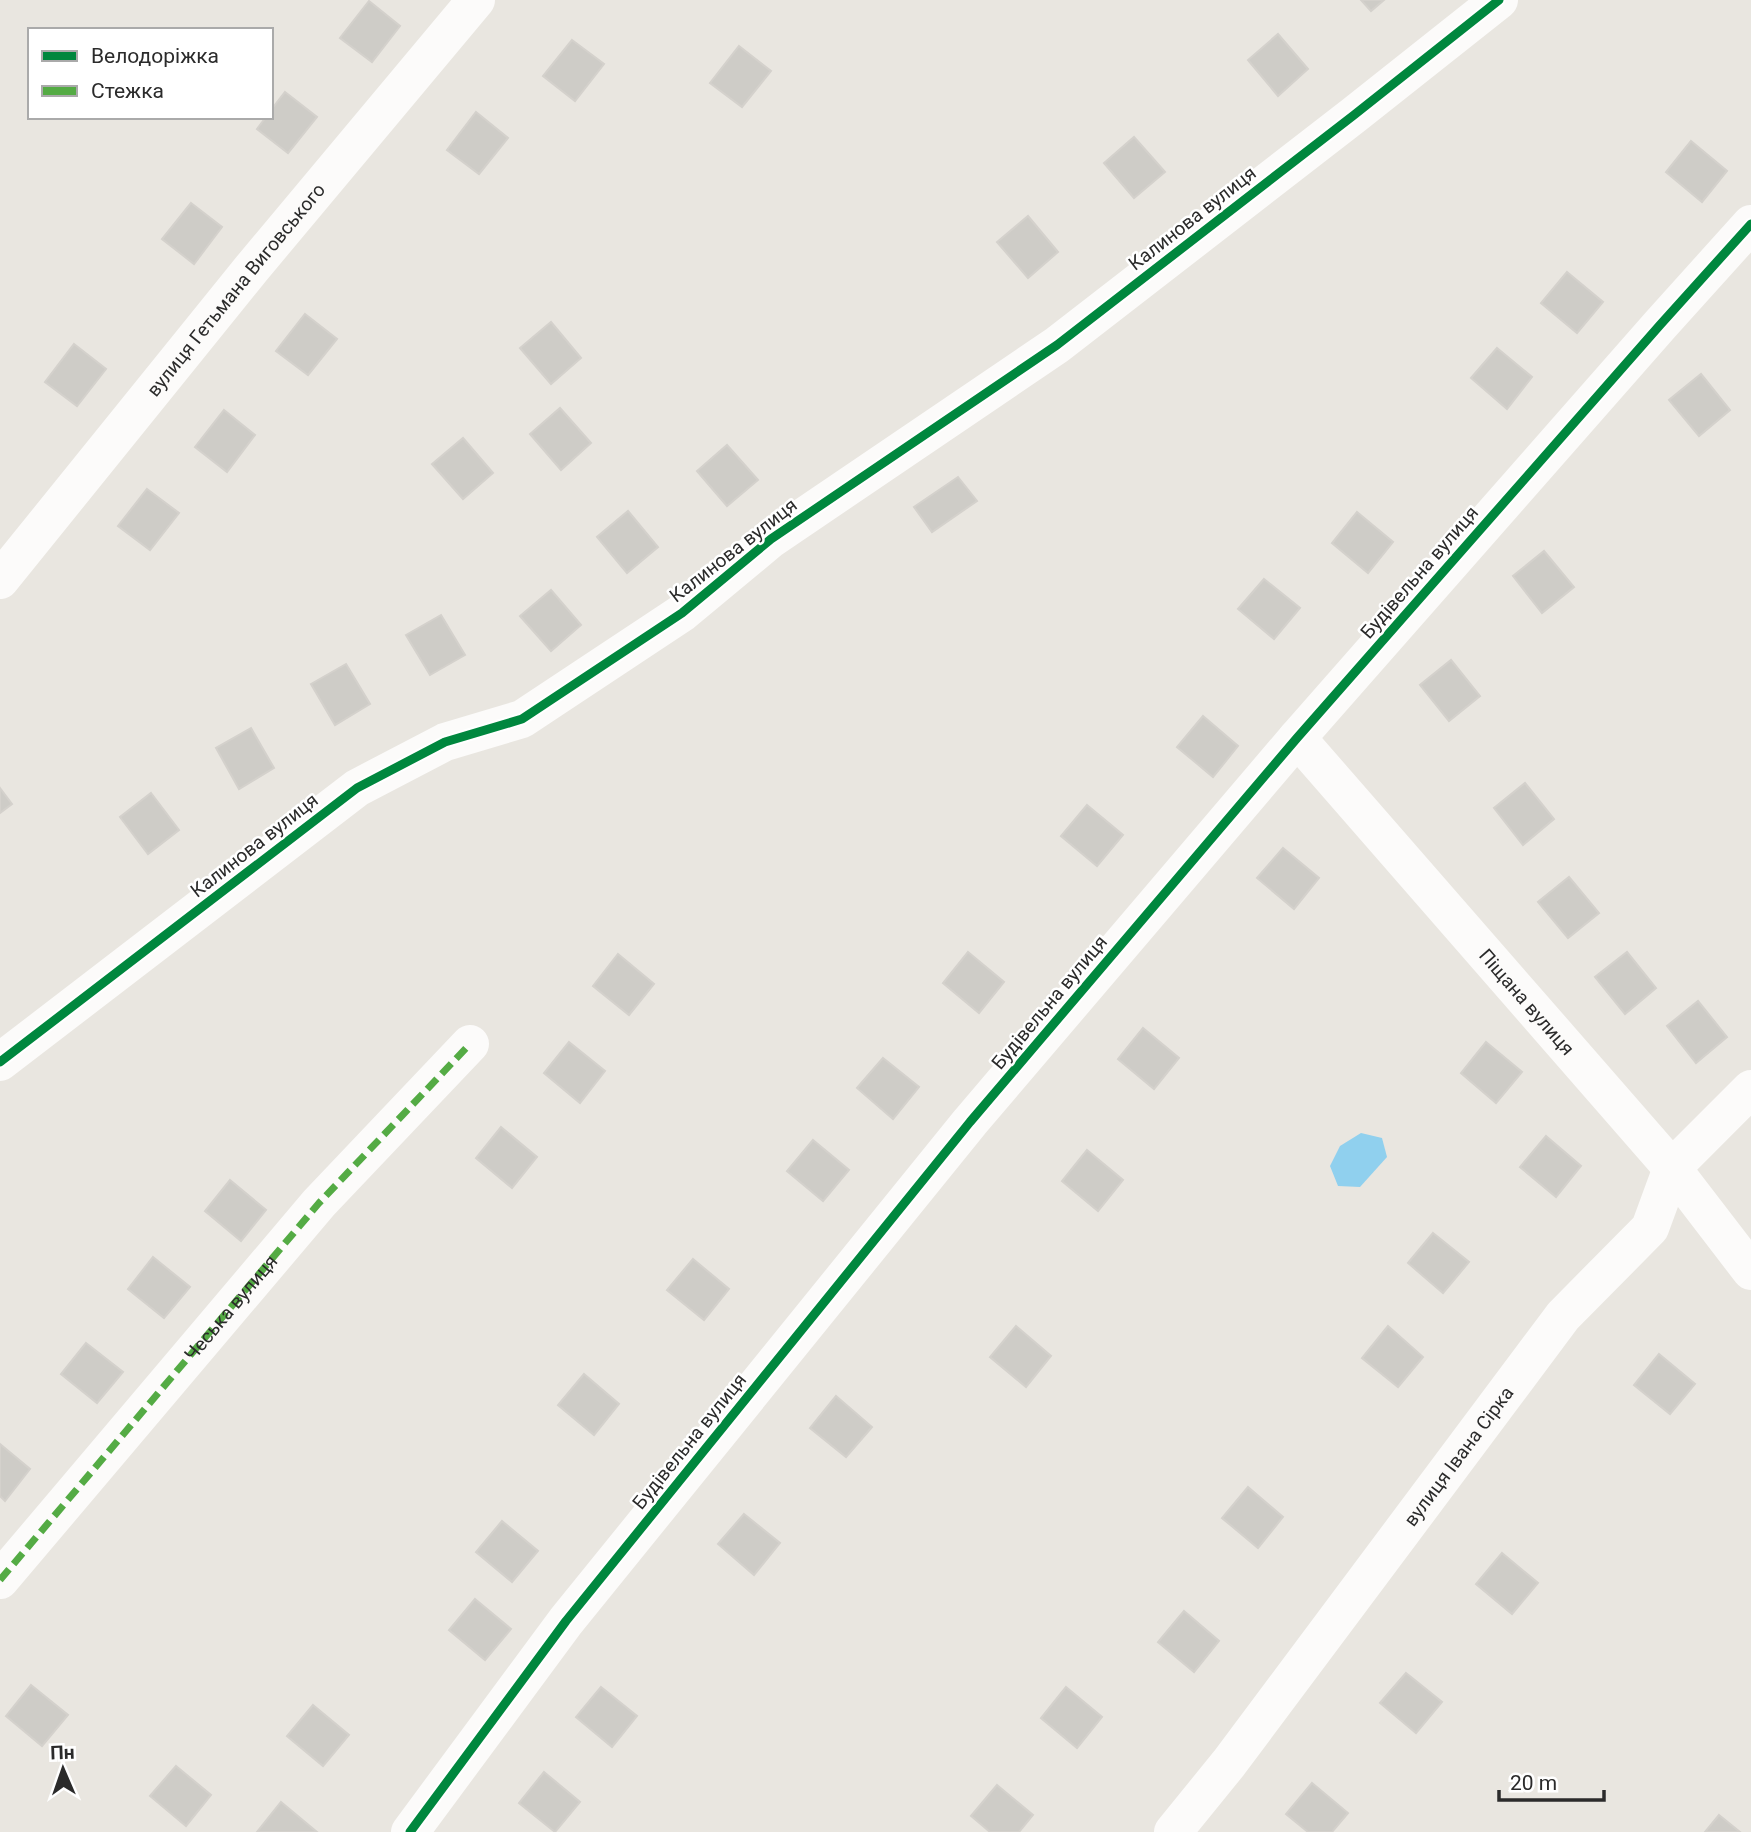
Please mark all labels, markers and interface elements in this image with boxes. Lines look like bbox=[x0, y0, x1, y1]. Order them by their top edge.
legend bbox=[28, 28, 273, 119]
text: Велодоріжка bbox=[91, 44, 219, 68]
text: Стежка bbox=[91, 79, 164, 103]
street label: Калинова вулиця bbox=[1124, 162, 1261, 275]
street label: вулиця Гетьмана Виговського bbox=[142, 179, 330, 401]
street label: Калинова вулиця bbox=[665, 494, 802, 607]
street label: Будівельна вулиця bbox=[1356, 501, 1483, 643]
street label: Калинова вулиця bbox=[186, 789, 323, 902]
street label: Будівельна вулиця bbox=[987, 931, 1112, 1074]
street label: Піщана вулиця bbox=[1474, 944, 1579, 1060]
street label: Чеська вулиця bbox=[180, 1250, 282, 1366]
street label: Будівельна вулиця bbox=[628, 1369, 751, 1514]
street label: вулиця Івана Сірка bbox=[1399, 1382, 1518, 1531]
north arrow bbox=[28, 1734, 98, 1804]
text: Пн bbox=[50, 1741, 75, 1764]
scale bar bbox=[1499, 1758, 1604, 1802]
text: 20 m bbox=[1510, 1771, 1557, 1795]

